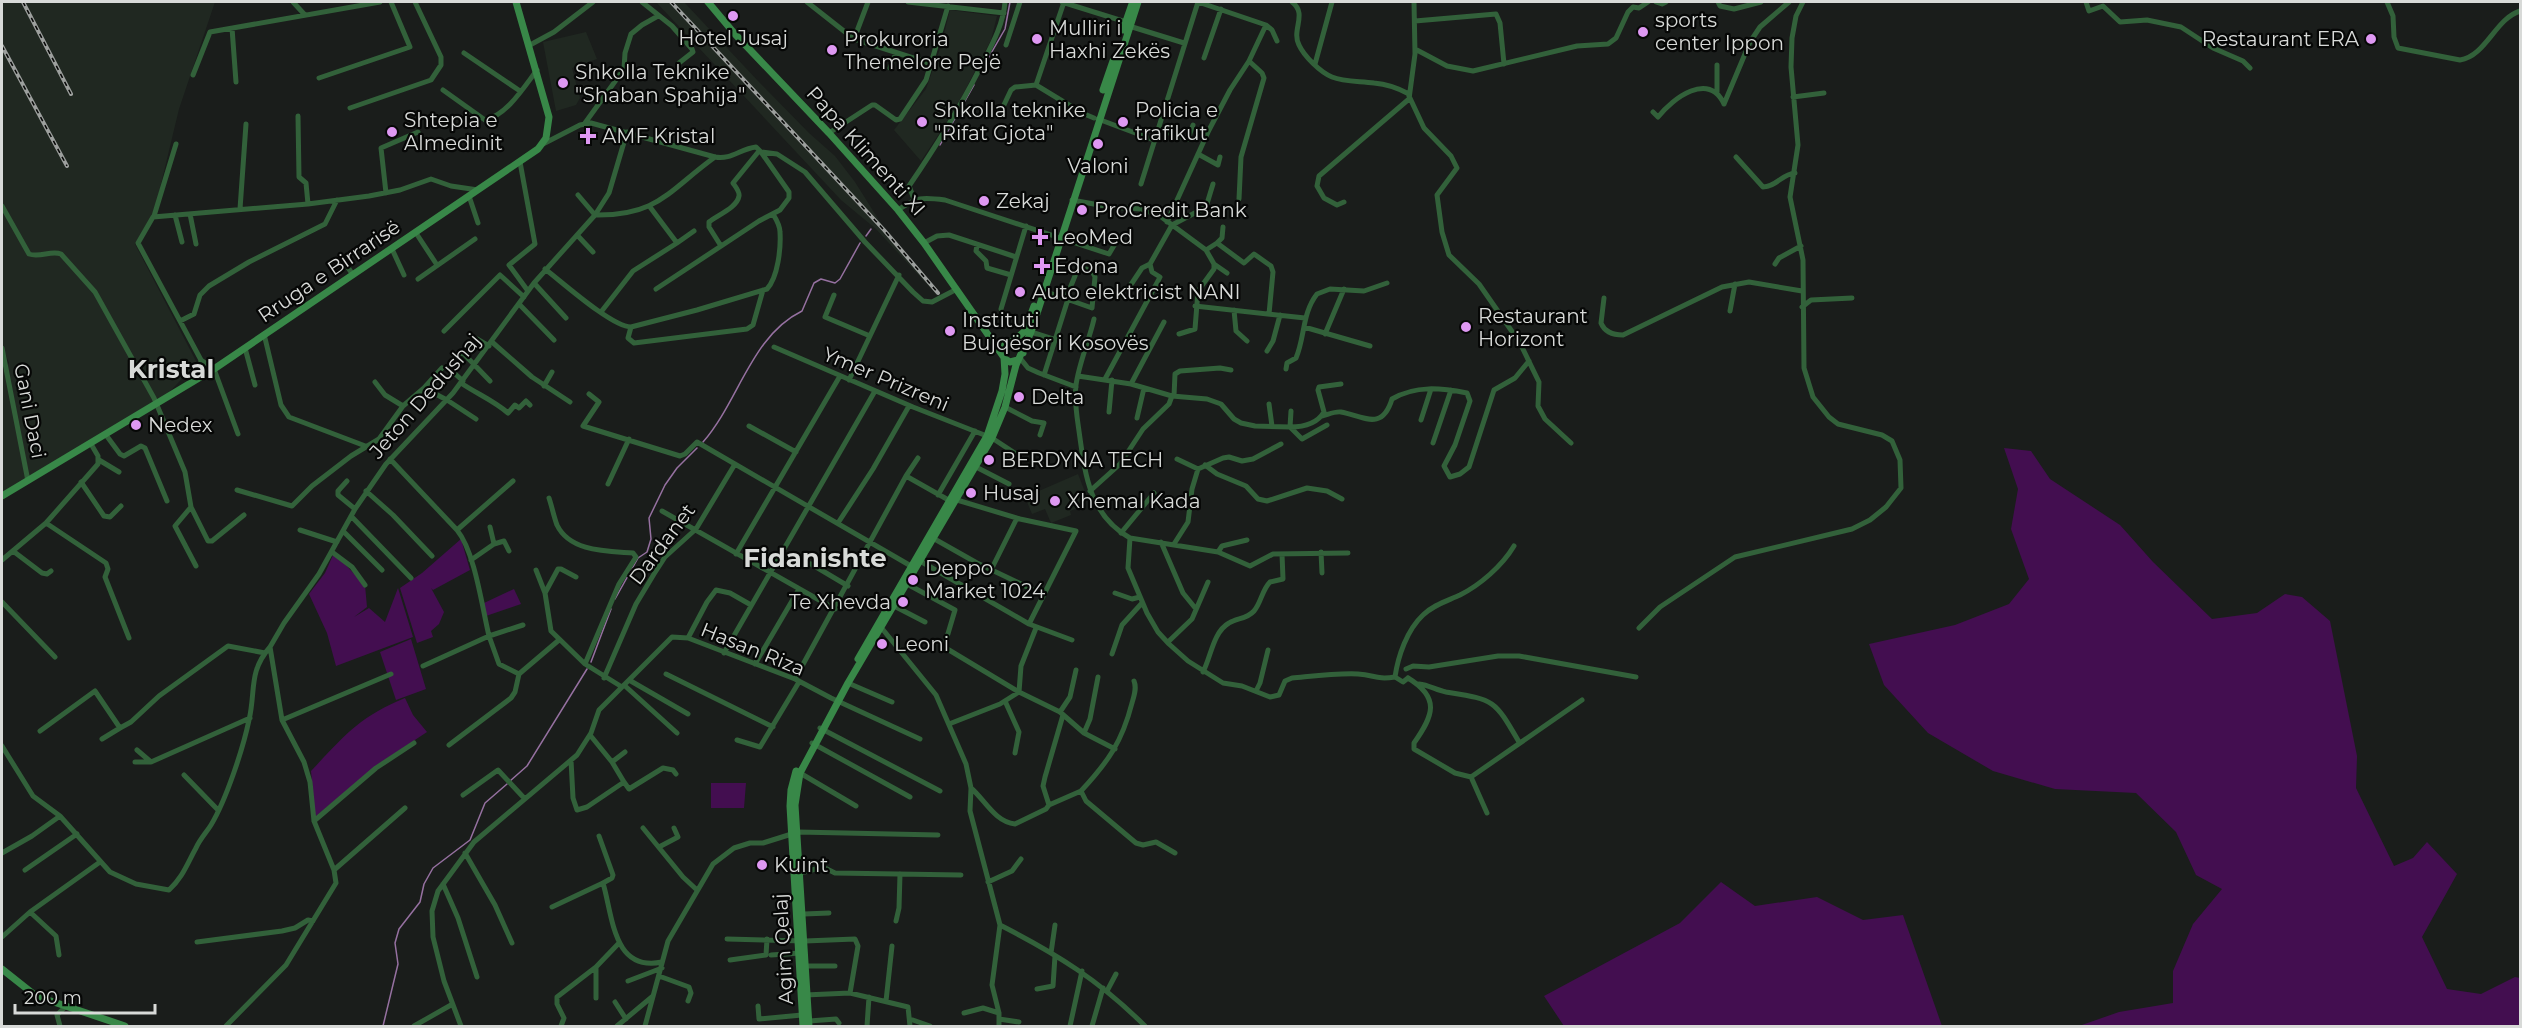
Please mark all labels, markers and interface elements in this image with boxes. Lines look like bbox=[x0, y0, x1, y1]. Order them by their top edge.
place label: sports center Ippon bbox=[1655, 8, 1784, 55]
marker: Hotel Jusaj bbox=[726, 9, 740, 23]
place label: Mulliri i Haxhi Zekës bbox=[1049, 16, 1170, 63]
marker: sports center Ippon bbox=[1636, 25, 1650, 39]
place label: Hotel Jusaj bbox=[678, 26, 788, 50]
place label: Prokuroria Themelore Pejë bbox=[844, 27, 1001, 74]
place label: Restaurant ERA bbox=[2202, 27, 2360, 51]
marker: Mulliri i Haxhi Zekës bbox=[1030, 32, 1044, 46]
marker: Restaurant ERA bbox=[2364, 32, 2378, 46]
marker: Prokuroria Themelore Pejë bbox=[825, 43, 839, 57]
place label: Shkolla Teknike "Shaban Spahija" bbox=[575, 60, 745, 107]
marker: Shkolla Teknike "Shaban Spahija" bbox=[556, 76, 570, 90]
street label: Papa Klimenti XI bbox=[802, 81, 930, 221]
place label: Shkolla teknike "Rifat Gjota" bbox=[934, 98, 1086, 145]
place label: Policia e trafikut bbox=[1135, 98, 1218, 145]
place label: Shtepia e Almedinit bbox=[404, 108, 503, 155]
marker: Shkolla teknike "Rifat Gjota" bbox=[915, 115, 929, 129]
marker: Policia e trafikut bbox=[1116, 115, 1130, 129]
place label: AMF Kristal bbox=[602, 124, 715, 148]
marker: Shtepia e Almedinit bbox=[385, 125, 399, 139]
marker: AMF Kristal bbox=[579, 127, 597, 145]
marker: Valoni bbox=[1091, 137, 1105, 151]
place label: Valoni bbox=[1067, 154, 1129, 178]
place label: Zekaj bbox=[996, 189, 1050, 213]
marker: Zekaj bbox=[977, 194, 991, 208]
place label: ProCredit Bank bbox=[1094, 198, 1247, 222]
marker: ProCredit Bank bbox=[1075, 203, 1089, 217]
street label: Rruga e Birrarisë bbox=[253, 215, 405, 327]
place label: LeoMed bbox=[1052, 225, 1133, 249]
marker: LeoMed bbox=[1033, 230, 1047, 244]
place label: Edona bbox=[1054, 254, 1119, 278]
marker: Edona bbox=[1035, 259, 1049, 273]
place label: Auto elektricist NANI bbox=[1032, 280, 1240, 304]
marker: Auto elektricist NANI bbox=[1013, 285, 1027, 299]
place label: Restaurant Horizont bbox=[1478, 304, 1588, 351]
place label: Instituti Bujqësor i Kosovës bbox=[962, 308, 1149, 355]
marker: Restaurant Horizont bbox=[1459, 320, 1473, 334]
marker: Instituti Bujqësor i Kosovës bbox=[943, 324, 957, 338]
street label: Jeton Dedushaj bbox=[364, 329, 486, 464]
street label: Ymer Prizreni bbox=[819, 342, 953, 416]
district label: Kristal bbox=[128, 353, 214, 385]
street label: Gani Daci bbox=[9, 361, 51, 461]
place label: Delta bbox=[1031, 385, 1084, 409]
marker: Delta bbox=[1012, 390, 1026, 404]
place label: Nedex bbox=[148, 413, 213, 437]
marker: Nedex bbox=[129, 418, 143, 432]
place label: BERDYNA TECH bbox=[1001, 448, 1163, 472]
marker: BERDYNA TECH bbox=[982, 453, 996, 467]
place label: Husaj bbox=[983, 481, 1040, 505]
marker: Husaj bbox=[964, 486, 978, 500]
place label: Xhemal Kada bbox=[1067, 489, 1200, 513]
marker: Xhemal Kada bbox=[1048, 494, 1062, 508]
street label: Dardanet bbox=[624, 499, 700, 589]
district label: Fidanishte bbox=[743, 542, 887, 574]
place label: Deppo Market 1024 bbox=[925, 556, 1045, 603]
marker: Deppo Market 1024 bbox=[906, 573, 920, 587]
place label: Te Xhevda bbox=[789, 590, 891, 614]
marker: Te Xhevda bbox=[896, 595, 910, 609]
street label: Hasan Riza bbox=[697, 617, 809, 681]
place label: Leoni bbox=[894, 632, 949, 656]
marker: Leoni bbox=[875, 637, 889, 651]
place label: Kuint bbox=[774, 853, 828, 877]
marker: Kuint bbox=[755, 858, 769, 872]
street label: Agim Qelaj bbox=[768, 893, 798, 1005]
scale bar bbox=[15, 977, 154, 1015]
text: 200 m bbox=[24, 987, 82, 1009]

